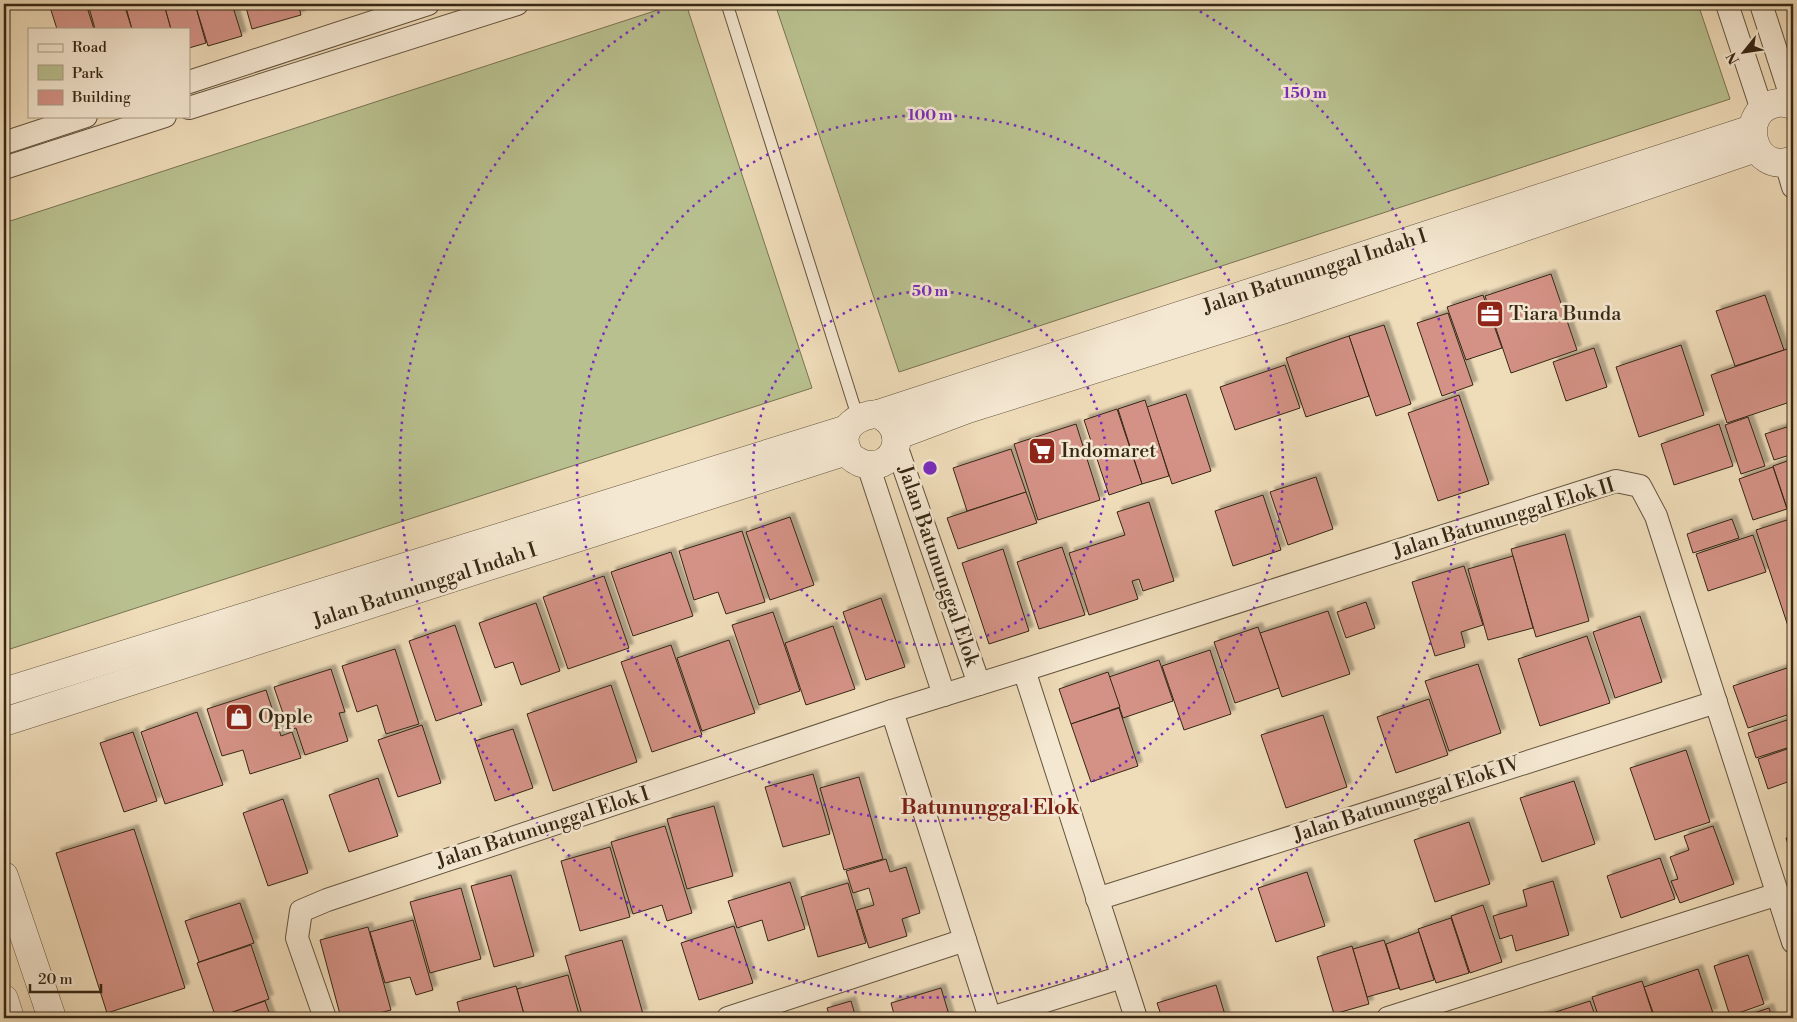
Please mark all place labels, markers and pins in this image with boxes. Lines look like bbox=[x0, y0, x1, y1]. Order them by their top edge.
office icon: Tiara Bunda bbox=[1475, 299, 1505, 329]
place label: Tiara Bunda bbox=[1509, 302, 1622, 327]
supermarket icon: Indomaret bbox=[1027, 436, 1057, 466]
place label: Indomaret bbox=[1061, 439, 1156, 464]
centre of rings bbox=[921, 459, 939, 477]
shop icon: Opple bbox=[224, 702, 254, 732]
place label: Opple bbox=[258, 705, 313, 730]

